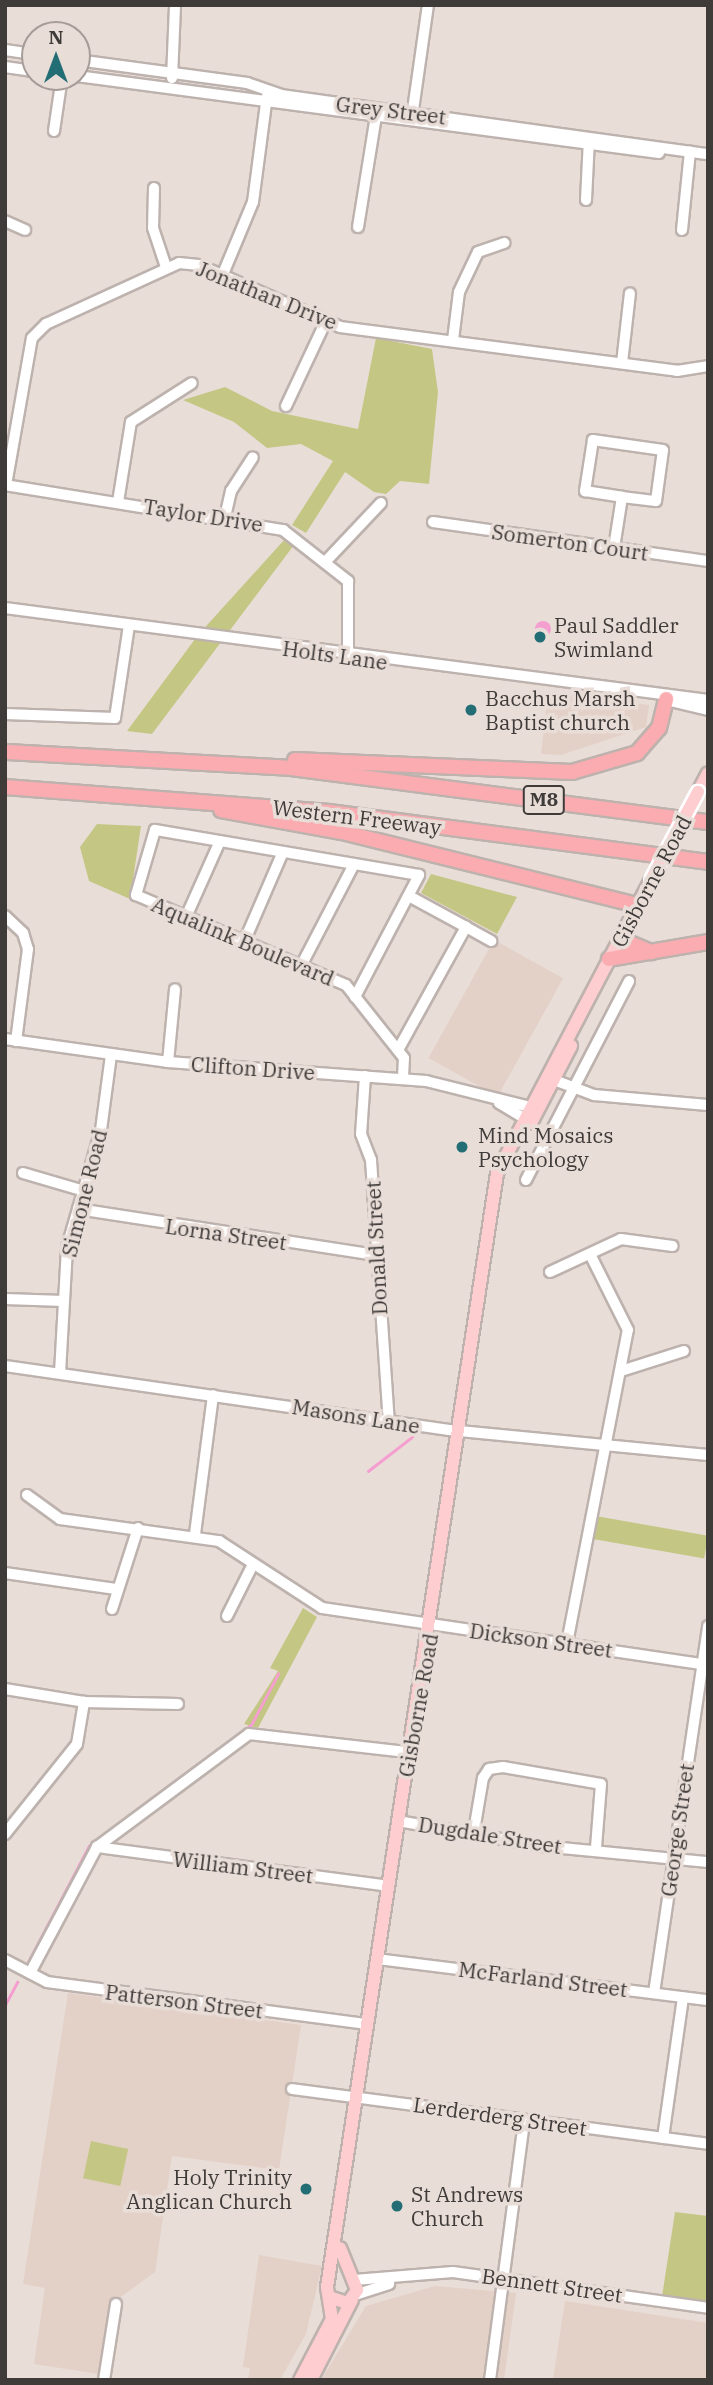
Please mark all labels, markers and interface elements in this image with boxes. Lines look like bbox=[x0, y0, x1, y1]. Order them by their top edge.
north arrow bbox=[21, 21, 91, 91]
text: N bbox=[48, 25, 64, 49]
street label: Grey Street bbox=[335, 91, 447, 129]
street label: Jonathan Drive bbox=[193, 255, 341, 335]
street label: Taylor Drive bbox=[141, 493, 265, 537]
street label: Somerton Court bbox=[490, 519, 650, 565]
place label: Paul Saddler Swimland bbox=[554, 612, 679, 662]
marker: Paul Saddler Swimland bbox=[532, 629, 548, 645]
street label: Holts Lane bbox=[281, 635, 389, 675]
place label: Bacchus Marsh Baptist church bbox=[485, 685, 636, 735]
marker: Bacchus Marsh Baptist church bbox=[463, 702, 479, 718]
road number: M8 bbox=[521, 785, 567, 816]
street label: Western Freeway bbox=[271, 794, 443, 840]
street label: Gisborne Road bbox=[606, 811, 696, 951]
street label: Aqualink Boulevard bbox=[148, 891, 338, 991]
street label: Clifton Drive bbox=[190, 1051, 316, 1085]
place label: Mind Mosaics Psychology bbox=[478, 1122, 614, 1172]
street label: Simone Road bbox=[56, 1127, 112, 1259]
marker: Mind Mosaics Psychology bbox=[452, 1137, 472, 1157]
street label: Donald Street bbox=[360, 1180, 392, 1316]
street label: Lorna Street bbox=[164, 1213, 288, 1255]
street label: Masons Lane bbox=[290, 1393, 422, 1439]
street label: Dickson Street bbox=[468, 1618, 614, 1662]
street label: Gisborne Road bbox=[393, 1631, 443, 1779]
street label: George Street bbox=[655, 1762, 699, 1898]
street label: Dugdale Street bbox=[417, 1811, 563, 1859]
street label: William Street bbox=[171, 1846, 315, 1888]
street label: McFarland Street bbox=[457, 1956, 629, 2002]
street label: Patterson Street bbox=[104, 1979, 264, 2023]
street label: Lerderderg Street bbox=[412, 2091, 588, 2141]
place label: Holy Trinity Anglican Church bbox=[126, 2164, 292, 2214]
marker: Holy Trinity Anglican Church bbox=[298, 2181, 314, 2197]
place label: St Andrews Church bbox=[411, 2181, 523, 2231]
marker: St Andrews Church bbox=[389, 2198, 405, 2214]
street label: Bennett Street bbox=[480, 2263, 624, 2307]

